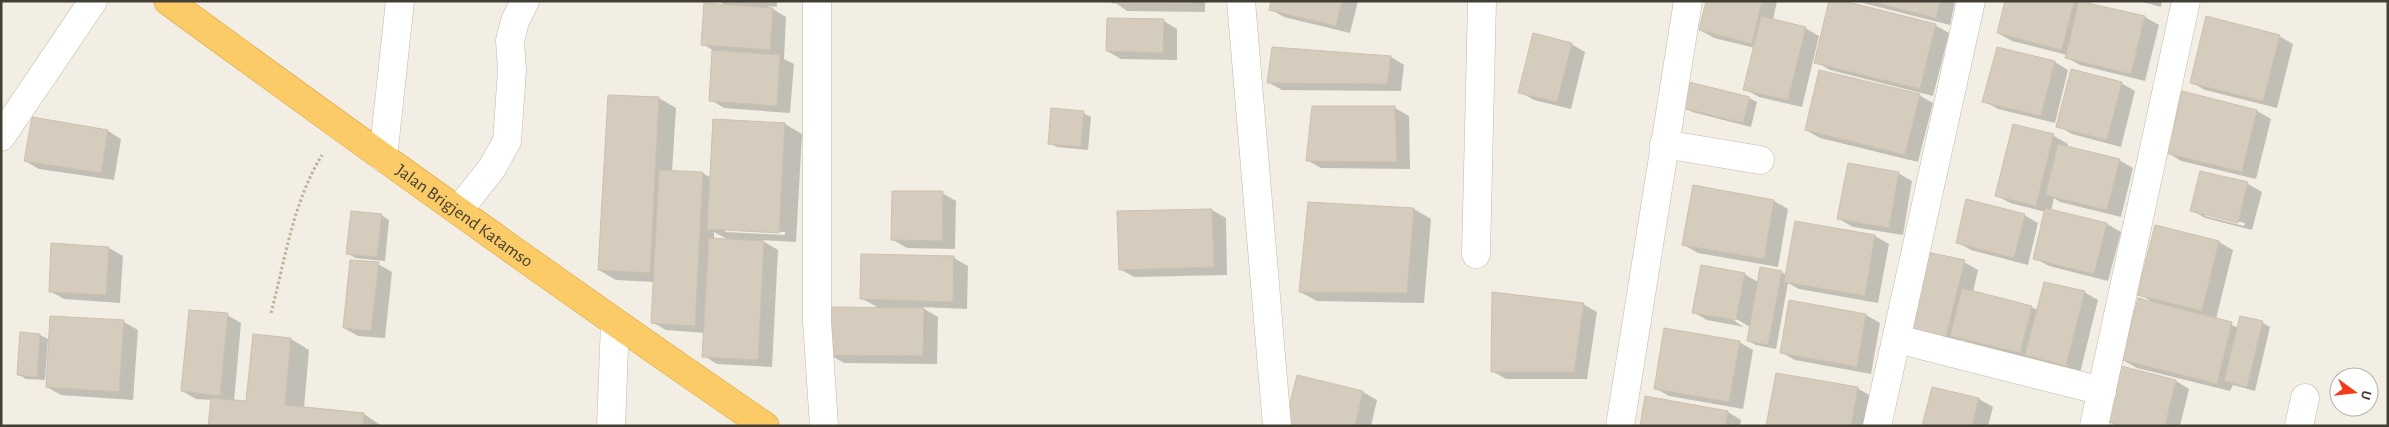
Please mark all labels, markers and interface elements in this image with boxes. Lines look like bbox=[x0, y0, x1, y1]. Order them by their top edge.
street label: Jalan Brigjend Katamso bbox=[392, 161, 536, 271]
north arrow bbox=[2329, 367, 2379, 417]
text: U bbox=[2358, 389, 2374, 401]

